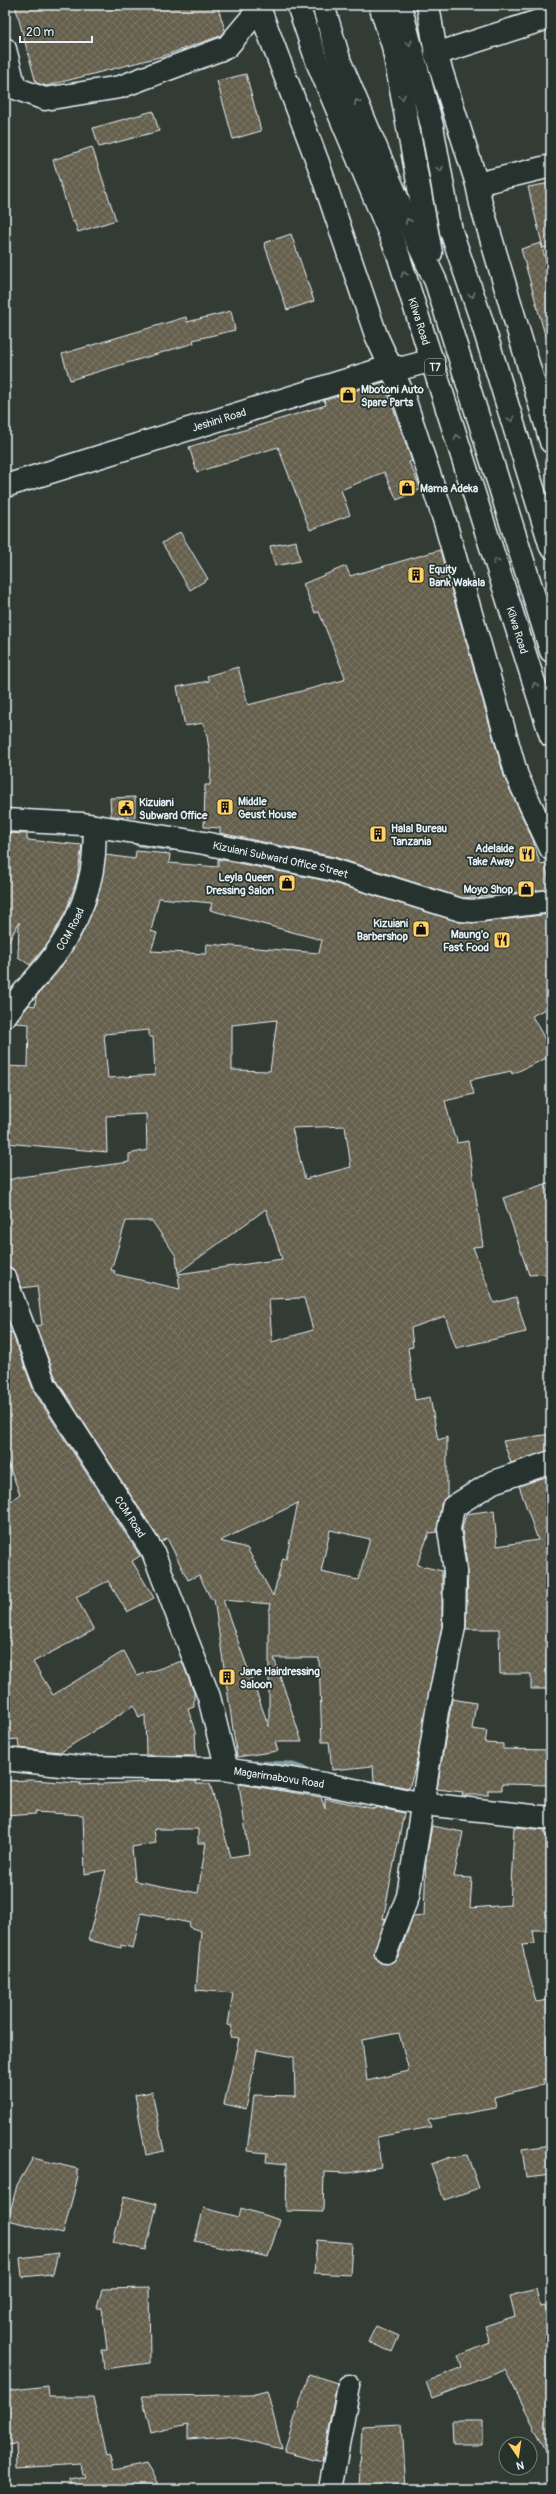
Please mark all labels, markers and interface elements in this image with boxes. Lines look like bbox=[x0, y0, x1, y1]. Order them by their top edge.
scale bar bbox=[20, 18, 92, 44]
text: 20 m bbox=[26, 25, 55, 40]
one-way arrow bbox=[404, 39, 413, 46]
one-way arrow bbox=[397, 94, 406, 100]
one-way arrow bbox=[354, 98, 362, 106]
one-way arrow bbox=[435, 166, 444, 172]
one-way arrow bbox=[404, 218, 412, 225]
one-way arrow bbox=[401, 270, 409, 277]
one-way arrow bbox=[467, 291, 476, 298]
street label: Kilwa Road bbox=[405, 296, 432, 347]
road number: T7 bbox=[425, 359, 445, 375]
place label: Mbotoni Auto Spare Parts bbox=[361, 383, 424, 409]
shop icon: Mbotoni Auto Spare Parts bbox=[338, 385, 358, 405]
street label: Jeshini Road bbox=[190, 406, 248, 435]
one-way arrow bbox=[506, 415, 515, 422]
one-way arrow bbox=[453, 434, 462, 441]
shop icon: Mama Adeka bbox=[397, 478, 417, 498]
place label: Mama Adeka bbox=[420, 482, 478, 495]
one-way arrow bbox=[492, 558, 501, 565]
place label: Equity Bank Wakala bbox=[429, 563, 485, 589]
building icon: Equity Bank Wakala bbox=[406, 565, 426, 585]
street label: Kilwa Road bbox=[503, 605, 530, 656]
one-way arrow bbox=[531, 682, 540, 689]
place label: Middle Geust House bbox=[238, 795, 297, 821]
place label: Kizuiani Subward Office bbox=[139, 796, 208, 822]
building icon: Middle Geust House bbox=[215, 797, 235, 817]
public building icon: Kizuiani Subward Office bbox=[116, 798, 136, 818]
place label: Halal Bureau Tanzania bbox=[390, 822, 448, 848]
building icon: Halal Bureau Tanzania bbox=[368, 824, 388, 844]
street label: Kizuiani Subward Office Street bbox=[212, 839, 350, 881]
place label: Adelaide Take Away bbox=[466, 842, 515, 868]
restaurant icon: Adelaide Take Away bbox=[517, 844, 537, 864]
place label: Leyla Queen Dressing Salon bbox=[206, 871, 274, 897]
shop icon: Leyla Queen Dressing Salon bbox=[277, 873, 297, 893]
shop icon: Moyo Shop bbox=[516, 879, 536, 899]
place label: Moyo Shop bbox=[463, 883, 513, 896]
street label: CCM Road bbox=[54, 906, 87, 953]
place label: Kizuiani Barbershop bbox=[357, 917, 408, 943]
shop icon: Kizuiani Barbershop bbox=[411, 919, 431, 939]
place label: Maung'o Fast Food bbox=[443, 928, 489, 954]
restaurant icon: Maung'o Fast Food bbox=[492, 930, 512, 950]
street label: CCM Road bbox=[112, 1494, 148, 1540]
place label: Jane Hairdressing Saloon bbox=[240, 1665, 320, 1691]
building icon: Jane Hairdressing Saloon bbox=[217, 1667, 237, 1687]
street label: Magarimabovu Road bbox=[233, 1765, 325, 1791]
north arrow bbox=[498, 2436, 538, 2476]
text: N bbox=[515, 2458, 525, 2473]

